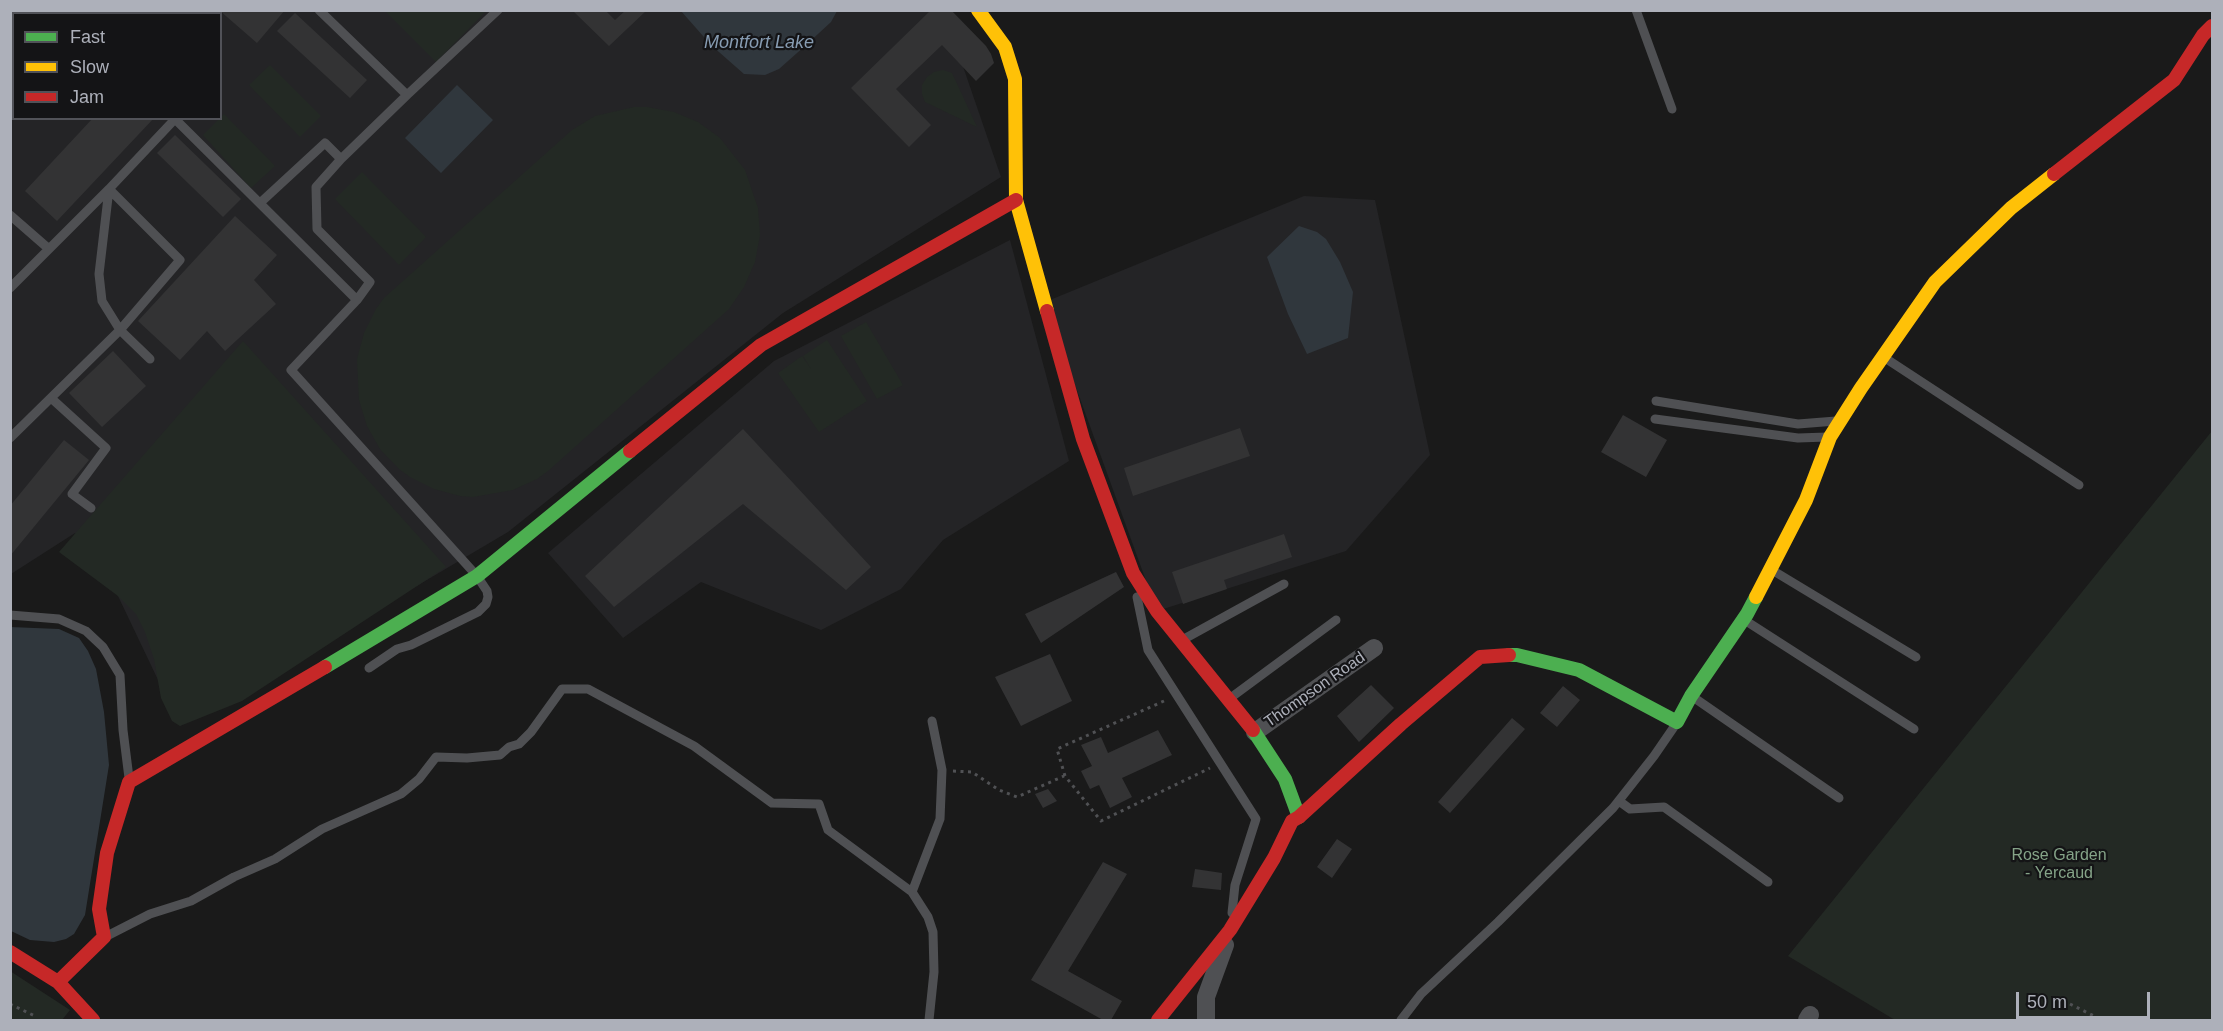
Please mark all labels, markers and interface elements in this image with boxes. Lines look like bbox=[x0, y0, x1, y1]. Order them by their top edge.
legend bbox=[12, 12, 222, 120]
text: Fast bbox=[70, 27, 105, 47]
water label: Montfort Lake bbox=[704, 32, 814, 54]
text: Slow bbox=[70, 57, 109, 77]
text: Jam bbox=[70, 87, 104, 107]
street label: Thompson Road bbox=[1261, 648, 1369, 732]
park label: Rose Garden - Yercaud bbox=[2011, 846, 2107, 884]
scale bar bbox=[2019, 980, 2152, 1018]
text: 50 m bbox=[2027, 992, 2067, 1012]

